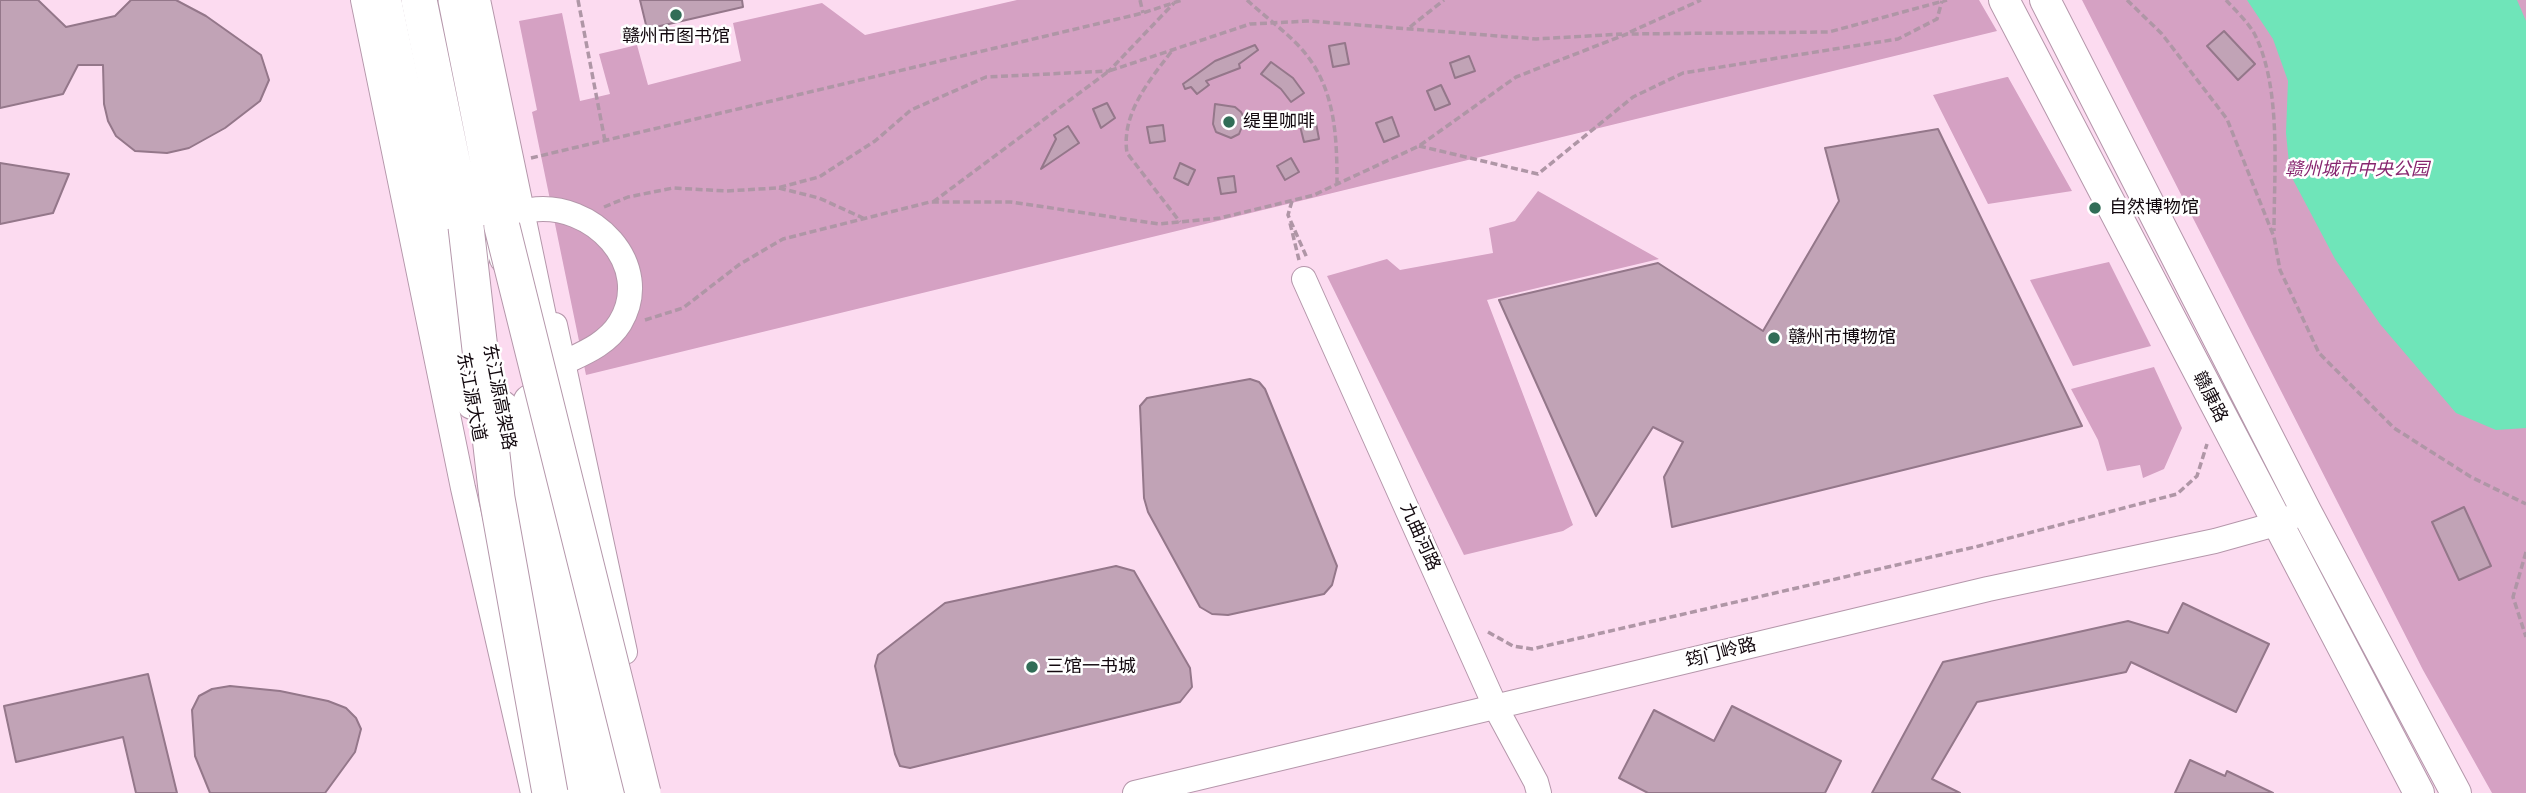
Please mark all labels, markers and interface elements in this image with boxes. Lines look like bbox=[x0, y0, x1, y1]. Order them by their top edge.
marker: 赣州市图书馆 bbox=[668, 7, 684, 23]
place label: 赣州市图书馆 bbox=[622, 26, 730, 48]
place label: 缇里咖啡 bbox=[1243, 111, 1315, 133]
marker: 缇里咖啡 bbox=[1221, 114, 1237, 130]
park label: 赣州城市中央公园 bbox=[2285, 159, 2429, 181]
place label: 自然博物馆 bbox=[2109, 197, 2199, 219]
marker: 自然博物馆 bbox=[2087, 200, 2103, 216]
place label: 赣州市博物馆 bbox=[1788, 327, 1896, 349]
marker: 赣州市博物馆 bbox=[1766, 330, 1782, 346]
street label: 东江源高架路 bbox=[478, 342, 520, 452]
street label: 东江源大道 bbox=[452, 351, 490, 443]
street label: 赣康路 bbox=[2188, 368, 2232, 426]
street label: 九曲河路 bbox=[1395, 500, 1445, 574]
street label: 筠门岭路 bbox=[1683, 634, 1759, 672]
place label: 三馆一书城 bbox=[1046, 656, 1136, 678]
marker: 三馆一书城 bbox=[1024, 659, 1040, 675]

